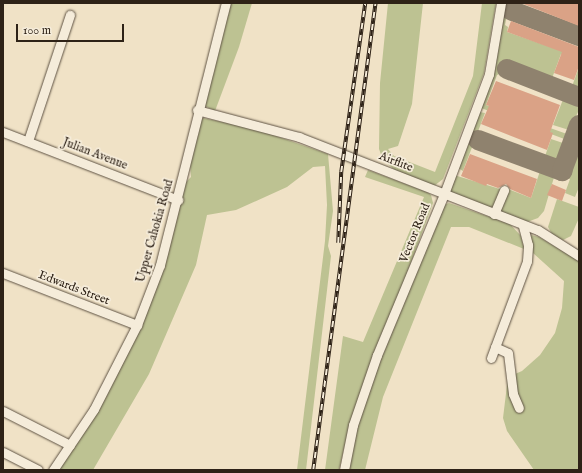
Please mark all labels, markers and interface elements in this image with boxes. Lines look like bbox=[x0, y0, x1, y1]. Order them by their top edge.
scale bar bbox=[18, 16, 126, 42]
text: 100 m bbox=[23, 23, 51, 38]
street label: Julian Avenue bbox=[61, 135, 129, 173]
street label: Airflite bbox=[377, 149, 415, 175]
street label: Upper Cahokia Road bbox=[133, 178, 177, 284]
street label: Vector Road bbox=[397, 201, 433, 265]
street label: Edwards Street bbox=[36, 268, 112, 308]

